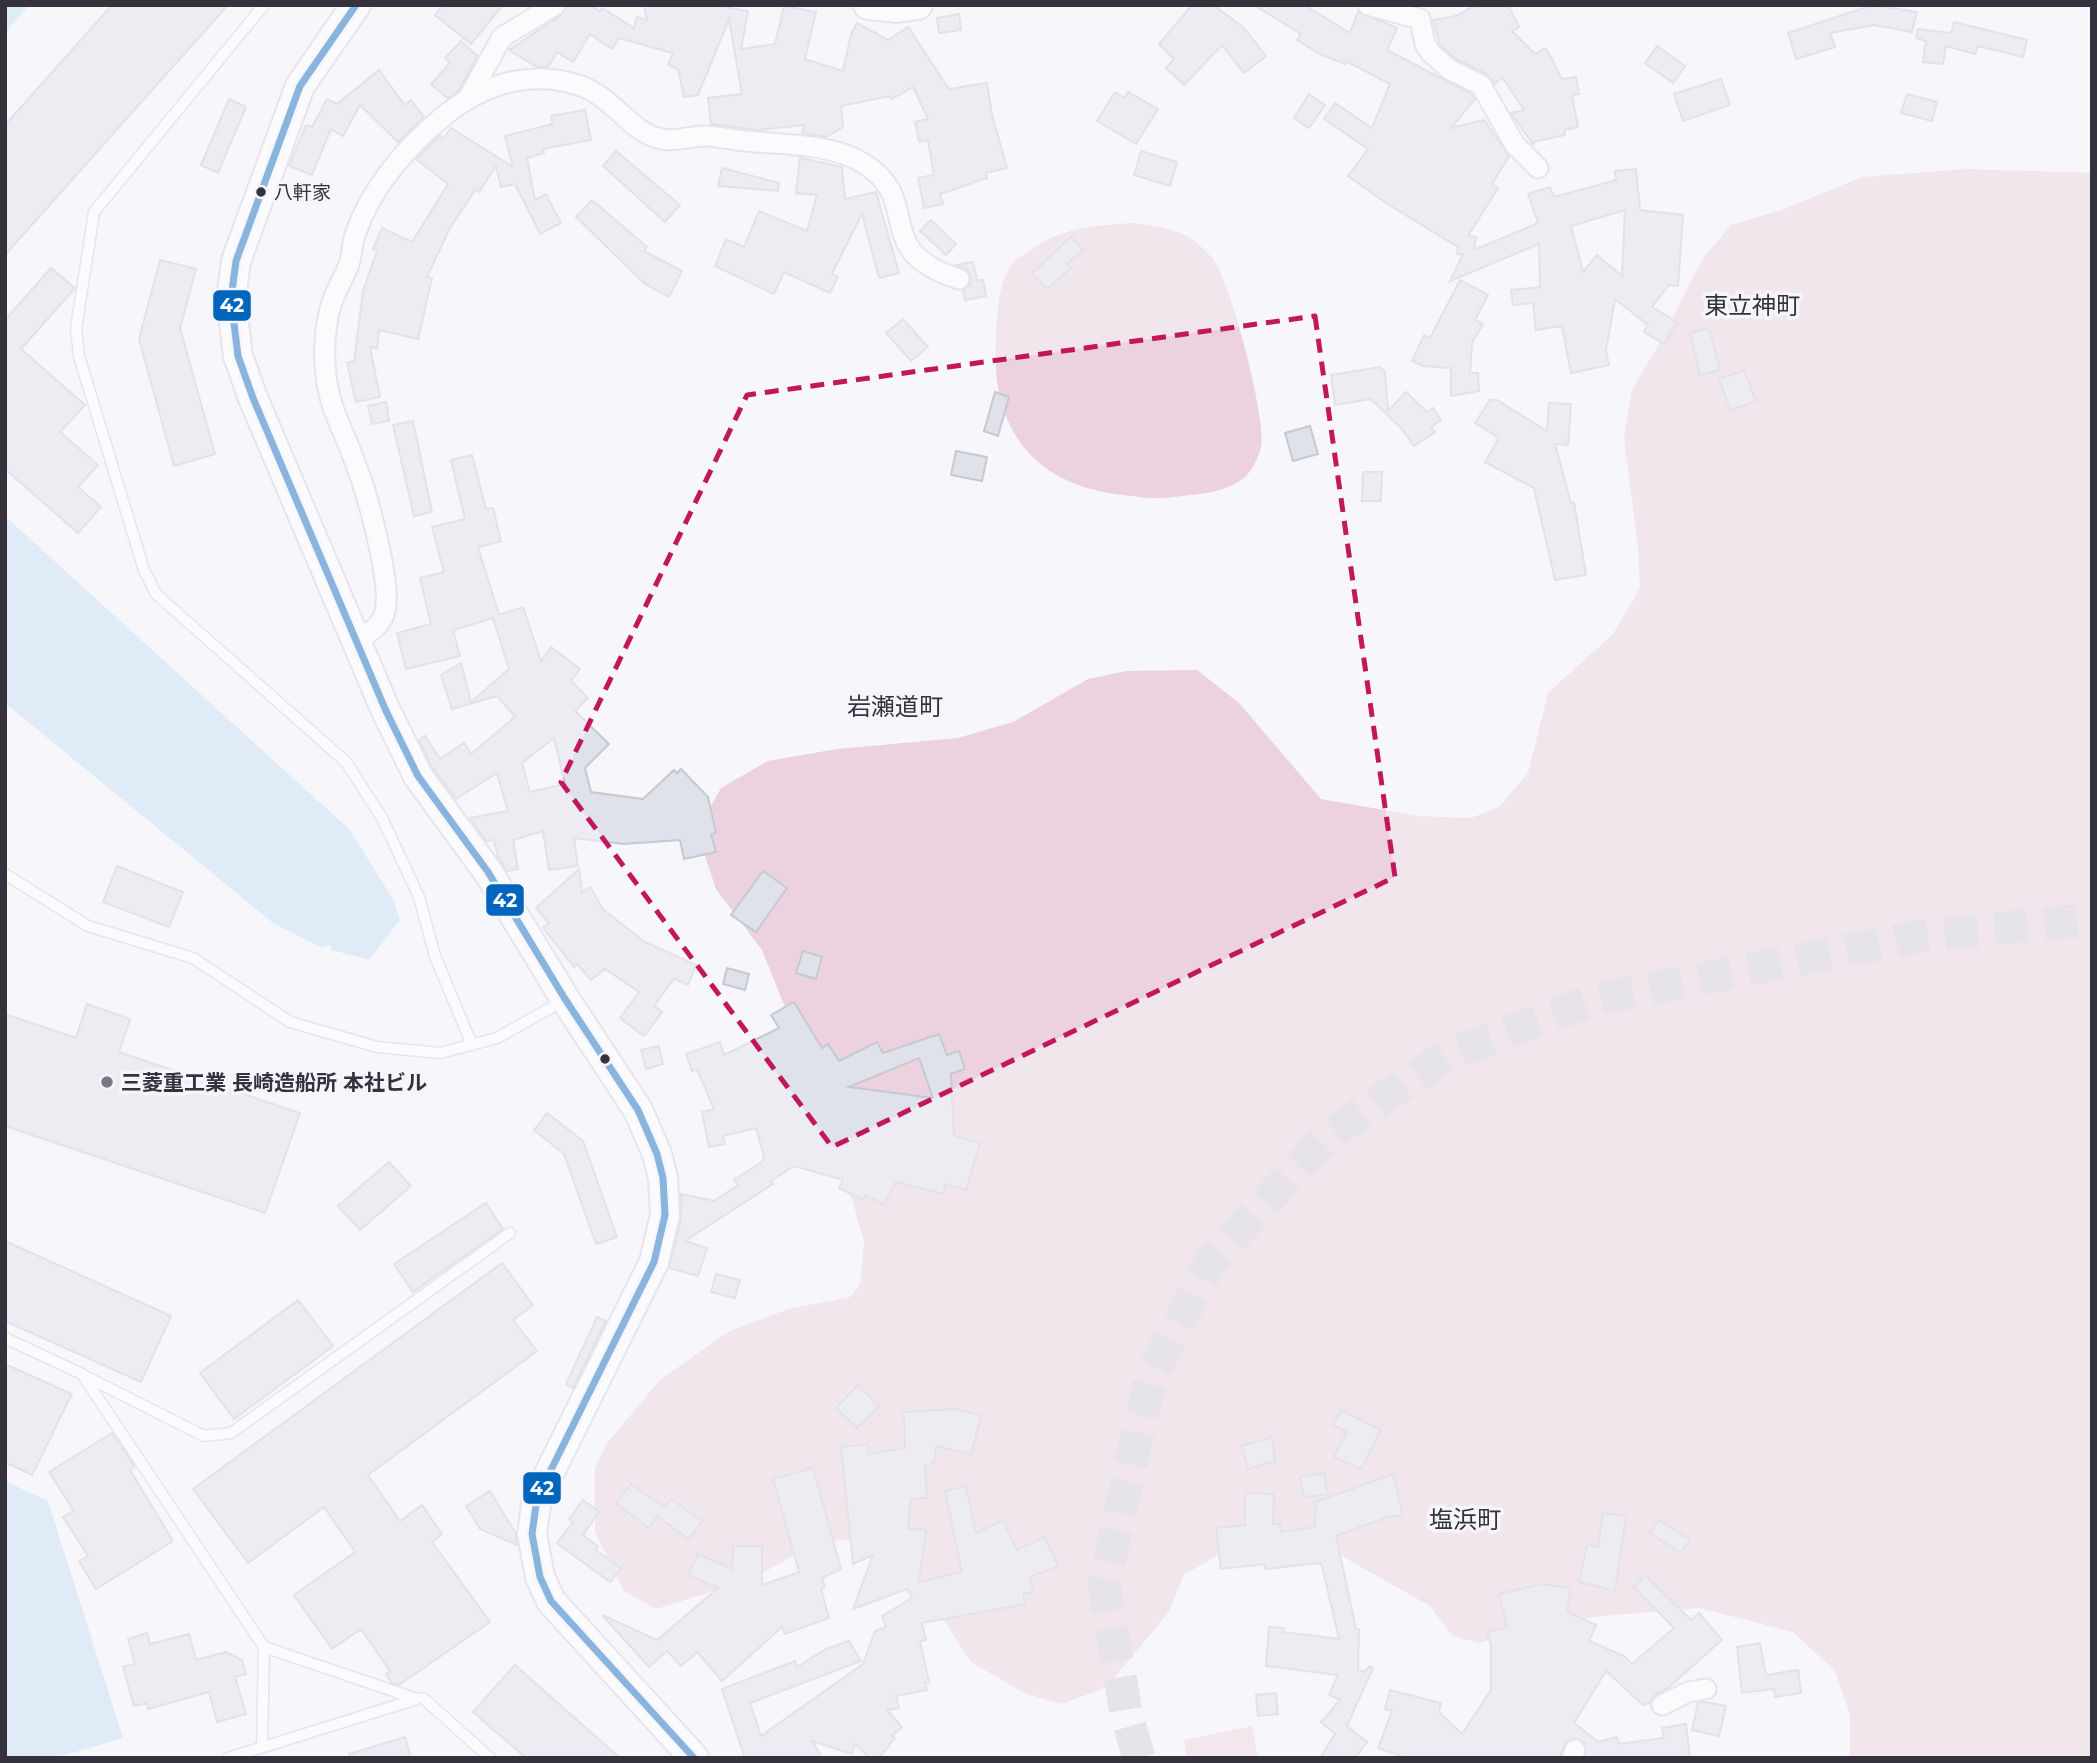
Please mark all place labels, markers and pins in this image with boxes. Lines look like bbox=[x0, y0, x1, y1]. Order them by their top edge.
place label: 八軒家 bbox=[274, 181, 331, 204]
marker: 八軒家 bbox=[254, 185, 268, 199]
unlabelled marker bbox=[598, 1052, 612, 1066]
place label: 三菱重工業 長崎造船所 本社ビル bbox=[121, 1070, 427, 1095]
marker: 三菱重工業 長崎造船所 本社ビル bbox=[99, 1074, 115, 1090]

